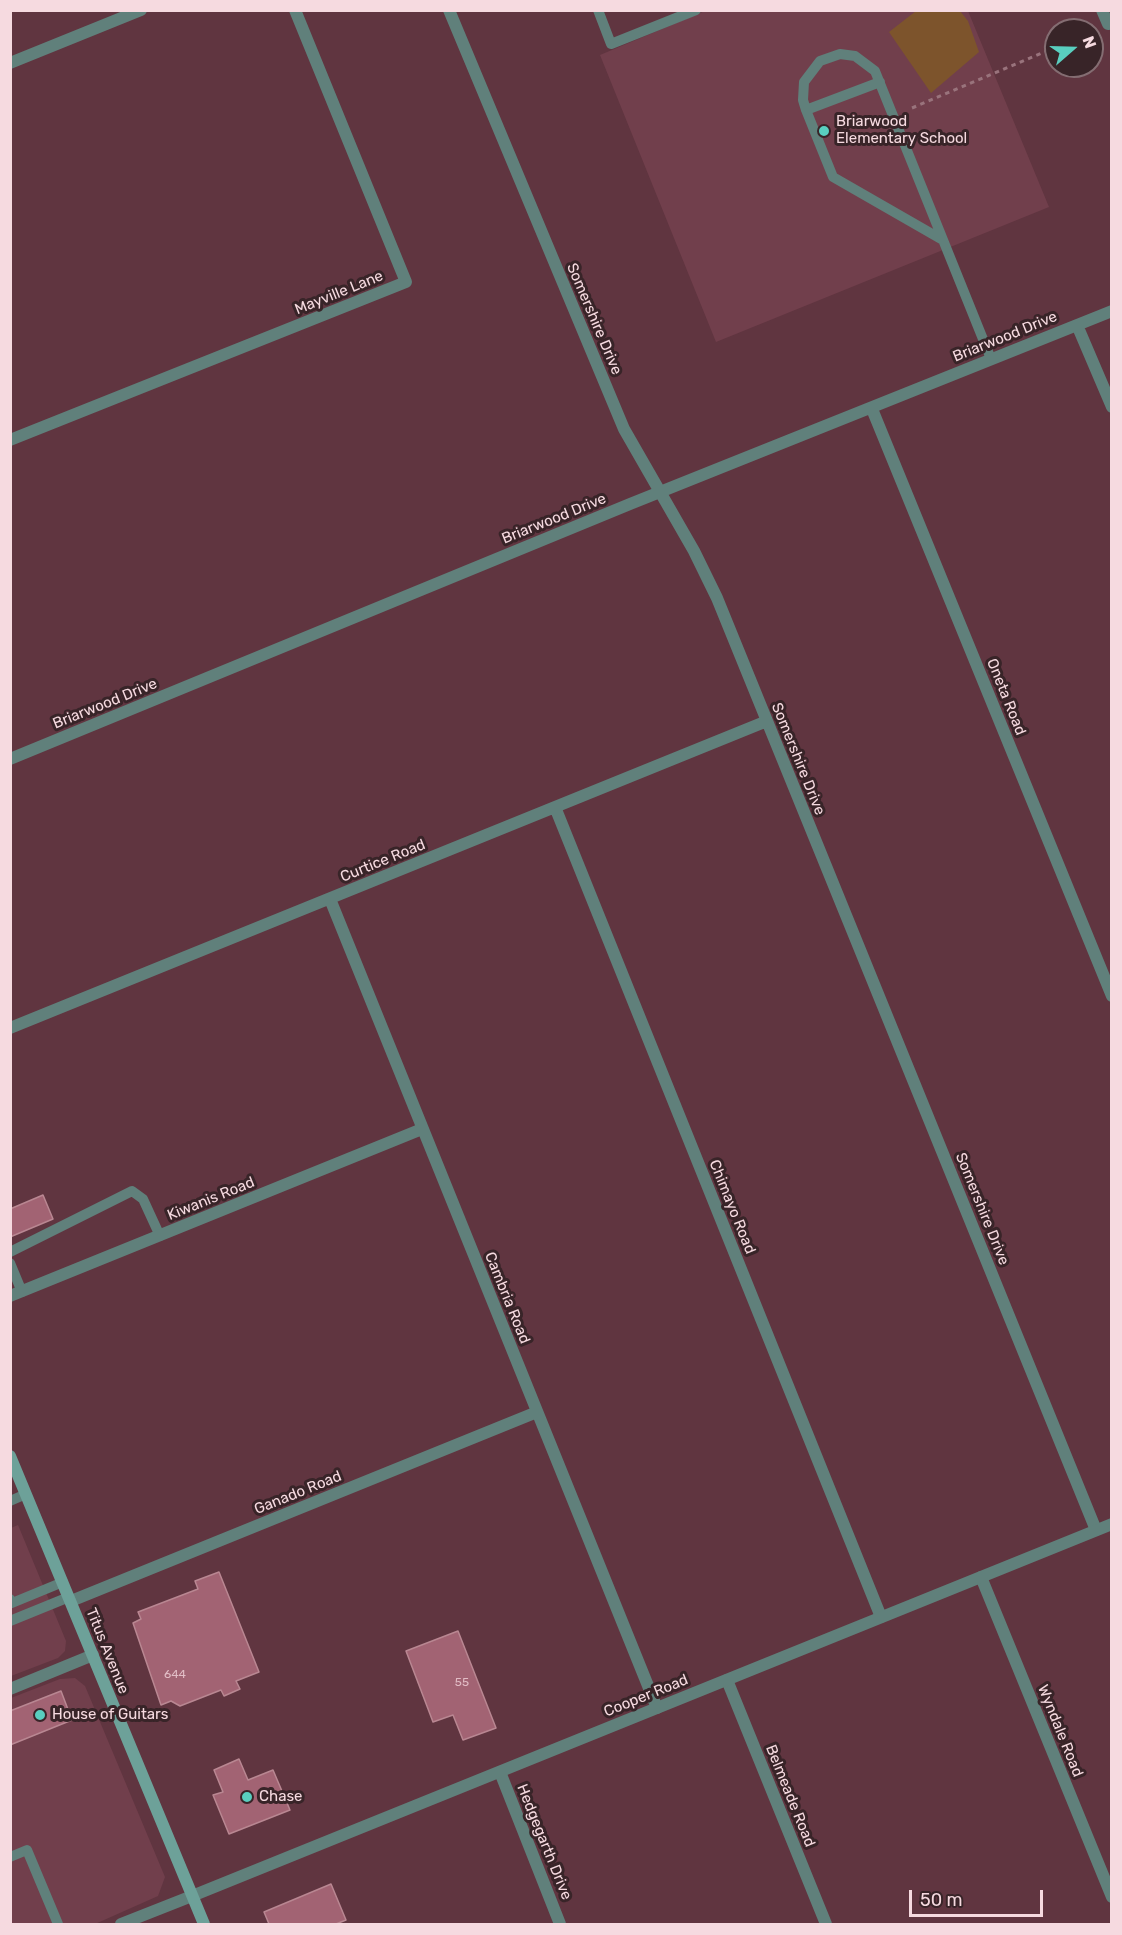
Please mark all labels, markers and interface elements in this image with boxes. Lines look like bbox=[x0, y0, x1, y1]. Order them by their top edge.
north arrow bbox=[1044, 18, 1104, 78]
text: N bbox=[1079, 34, 1100, 51]
place label: Briarwood Elementary School bbox=[836, 113, 967, 148]
marker: Briarwood Elementary School bbox=[817, 124, 831, 138]
street label: Somershire Drive bbox=[562, 260, 626, 378]
street label: Mayville Lane bbox=[292, 267, 386, 319]
street label: Briarwood Drive bbox=[950, 308, 1060, 366]
street label: Briarwood Drive bbox=[499, 490, 609, 548]
street label: Oneta Road bbox=[982, 656, 1030, 738]
street label: Briarwood Drive bbox=[50, 675, 160, 733]
street label: Somershire Drive bbox=[767, 700, 829, 818]
street label: Curtice Road bbox=[338, 836, 428, 886]
street label: Somershire Drive bbox=[951, 1150, 1013, 1268]
street label: Chimayo Road bbox=[705, 1157, 759, 1257]
street label: Kiwanis Road bbox=[165, 1173, 257, 1225]
street label: Cambria Road bbox=[480, 1249, 534, 1347]
street label: Ganado Road bbox=[252, 1467, 344, 1519]
street label: Titus Avenue bbox=[82, 1605, 132, 1697]
house number: 644 bbox=[164, 1668, 186, 1682]
street label: Cooper Road bbox=[601, 1671, 691, 1721]
house number: 55 bbox=[455, 1676, 469, 1690]
street label: Wyndale Road bbox=[1033, 1682, 1087, 1780]
place label: House of Guitars bbox=[52, 1706, 168, 1724]
marker: House of Guitars bbox=[33, 1708, 47, 1722]
street label: Belmeade Road bbox=[761, 1742, 819, 1850]
street label: Hedgegarth Drive bbox=[513, 1782, 575, 1902]
place label: Chase bbox=[259, 1788, 302, 1806]
marker: Chase bbox=[240, 1790, 254, 1804]
scale bar bbox=[912, 1878, 1046, 1916]
text: 50 m bbox=[920, 1889, 963, 1911]

